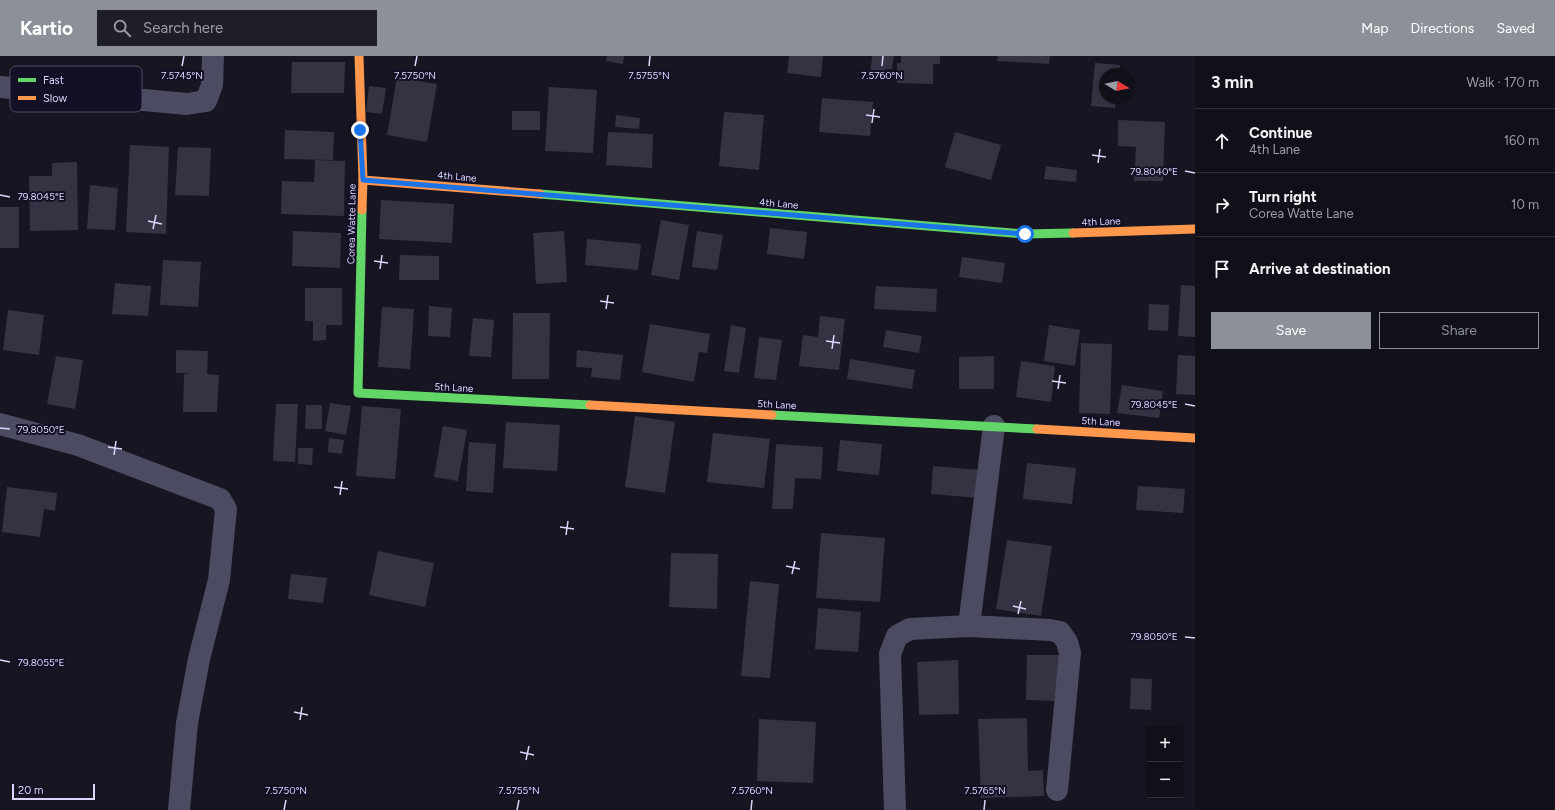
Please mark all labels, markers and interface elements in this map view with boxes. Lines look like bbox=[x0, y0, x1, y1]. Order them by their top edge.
search box bbox=[97, 10, 377, 46]
text: Kartio bbox=[20, 17, 73, 40]
icon: search bbox=[111, 17, 133, 39]
text: Search here bbox=[143, 19, 223, 37]
text: Map bbox=[1361, 20, 1389, 37]
text: Directions bbox=[1411, 20, 1474, 37]
text: Saved bbox=[1496, 20, 1535, 37]
legend bbox=[10, 66, 142, 112]
north arrow bbox=[1099, 68, 1135, 104]
text: 7.5745°N bbox=[161, 69, 203, 82]
text: 7.5750°N bbox=[394, 69, 436, 82]
text: 7.5755°N bbox=[628, 69, 670, 82]
text: 7.5760°N bbox=[861, 69, 903, 82]
text: 3 min bbox=[1211, 72, 1253, 92]
text: Fast bbox=[43, 74, 64, 87]
text: Walk · 170 m bbox=[1467, 75, 1539, 90]
text: Slow bbox=[43, 92, 67, 105]
route end bbox=[351, 121, 369, 139]
text: Continue bbox=[1249, 124, 1312, 142]
icon: ahead bbox=[1211, 130, 1233, 152]
text: 160 m bbox=[1504, 133, 1539, 148]
text: 4th Lane bbox=[1249, 142, 1300, 157]
text: 79.8040°E bbox=[1130, 165, 1178, 178]
street label: 4th Lane bbox=[437, 168, 478, 185]
street label: Corea Watte Lane bbox=[344, 183, 359, 264]
text: Turn right bbox=[1249, 188, 1317, 206]
text: 79.8045°E bbox=[17, 190, 65, 203]
icon: right bbox=[1211, 194, 1233, 216]
street label: 4th Lane bbox=[759, 195, 800, 212]
text: 10 m bbox=[1511, 197, 1539, 212]
text: Corea Watte Lane bbox=[1249, 206, 1354, 221]
street label: 4th Lane bbox=[1081, 214, 1121, 229]
route start bbox=[1016, 225, 1034, 243]
icon: arrive bbox=[1211, 258, 1233, 280]
text: Arrive at destination bbox=[1249, 260, 1390, 278]
button: Save bbox=[1211, 312, 1371, 349]
button: Share bbox=[1379, 312, 1539, 349]
street label: 5th Lane bbox=[434, 380, 474, 395]
street label: 5th Lane bbox=[757, 397, 797, 412]
text: 79.8045°E bbox=[1130, 398, 1178, 411]
street label: 5th Lane bbox=[1081, 414, 1121, 429]
text: 79.8050°E bbox=[17, 423, 65, 436]
text: 79.8050°E bbox=[1130, 630, 1178, 643]
text: 79.8055°E bbox=[18, 656, 64, 669]
map controls bbox=[1147, 726, 1183, 798]
button: + bbox=[1147, 726, 1183, 762]
button: − bbox=[1147, 762, 1183, 798]
scale bar bbox=[12, 782, 95, 801]
text: 20 m bbox=[18, 784, 43, 797]
text: 7.5750°N bbox=[265, 784, 307, 797]
text: 7.5755°N bbox=[498, 784, 540, 797]
text: 7.5760°N bbox=[731, 784, 773, 797]
text: 7.5765°N bbox=[964, 784, 1006, 797]

